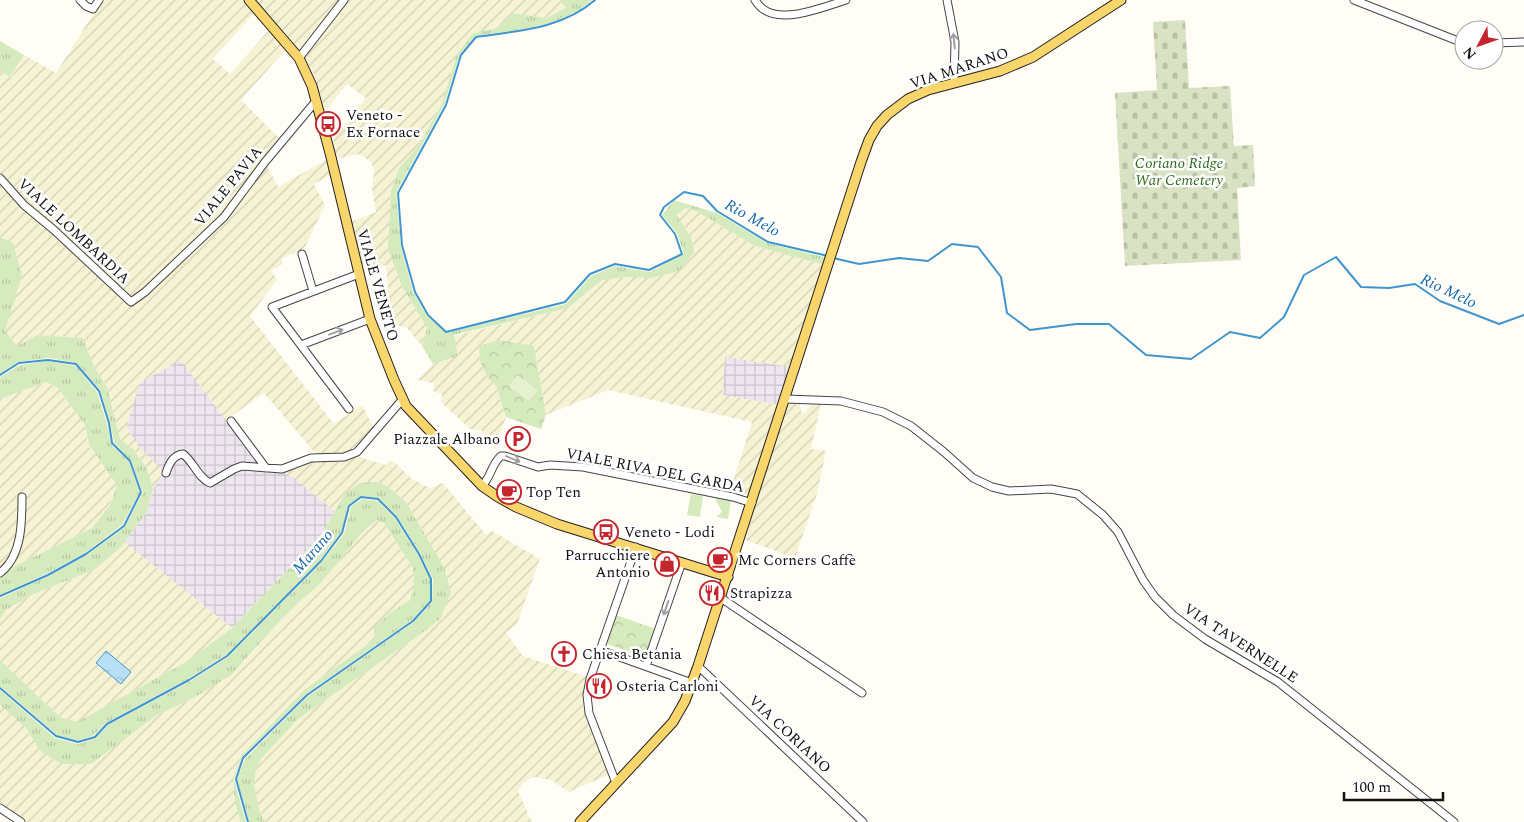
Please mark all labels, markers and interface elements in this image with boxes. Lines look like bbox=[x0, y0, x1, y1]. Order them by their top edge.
north arrow bbox=[1454, 20, 1504, 70]
one-way arrow bbox=[949, 33, 959, 49]
street label: VIA MARANO bbox=[907, 42, 1012, 95]
text: N bbox=[1458, 42, 1481, 64]
place label: Veneto - Ex Fornace bbox=[346, 104, 420, 144]
bus stop icon: Veneto - Ex Fornace bbox=[315, 111, 341, 137]
street label: VIALE PAVIA bbox=[189, 141, 268, 232]
park label: Coriano Ridge War Cemetery bbox=[1135, 152, 1224, 192]
street label: VIALE LOMBARDIA bbox=[12, 173, 135, 290]
water label: Rio Melo bbox=[720, 193, 785, 243]
street label: VIALE VENETO bbox=[351, 226, 405, 344]
water label: Rio Melo bbox=[1416, 267, 1481, 315]
one-way arrow bbox=[327, 327, 343, 336]
parking icon: Piazzale Albano bbox=[505, 426, 531, 452]
place label: Piazzale Albano bbox=[393, 428, 500, 451]
street label: VIALE RIVA DEL GARDA bbox=[564, 442, 746, 499]
one-way arrow bbox=[505, 455, 520, 465]
cafe icon: Top Ten bbox=[496, 479, 522, 505]
place label: Top Ten bbox=[526, 481, 581, 504]
bus stop icon: Veneto - Lodi bbox=[593, 519, 619, 545]
place label: Veneto - Lodi bbox=[624, 521, 715, 544]
water label: Marano bbox=[287, 524, 339, 579]
place label: Parrucchiere Antonio bbox=[565, 544, 650, 584]
cafe icon: Mc Corners Caffè bbox=[707, 547, 733, 573]
place label: Mc Corners Caffè bbox=[738, 549, 856, 572]
shop icon: Parrucchiere Antonio bbox=[654, 551, 680, 577]
restaurant icon: Strapizza bbox=[699, 580, 725, 606]
place label: Strapizza bbox=[730, 582, 793, 605]
street label: VIA TAVERNELLE bbox=[1179, 598, 1303, 689]
one-way arrow bbox=[661, 600, 670, 615]
church icon: Chiesa Betania bbox=[551, 641, 577, 667]
place label: Chiesa Betania bbox=[582, 643, 682, 666]
restaurant icon: Osteria Carloni bbox=[586, 673, 612, 699]
place label: Osteria Carloni bbox=[616, 675, 719, 698]
street label: VIA CORIANO bbox=[743, 690, 836, 779]
scale bar bbox=[1344, 770, 1443, 802]
text: 100 m bbox=[1352, 776, 1391, 799]

